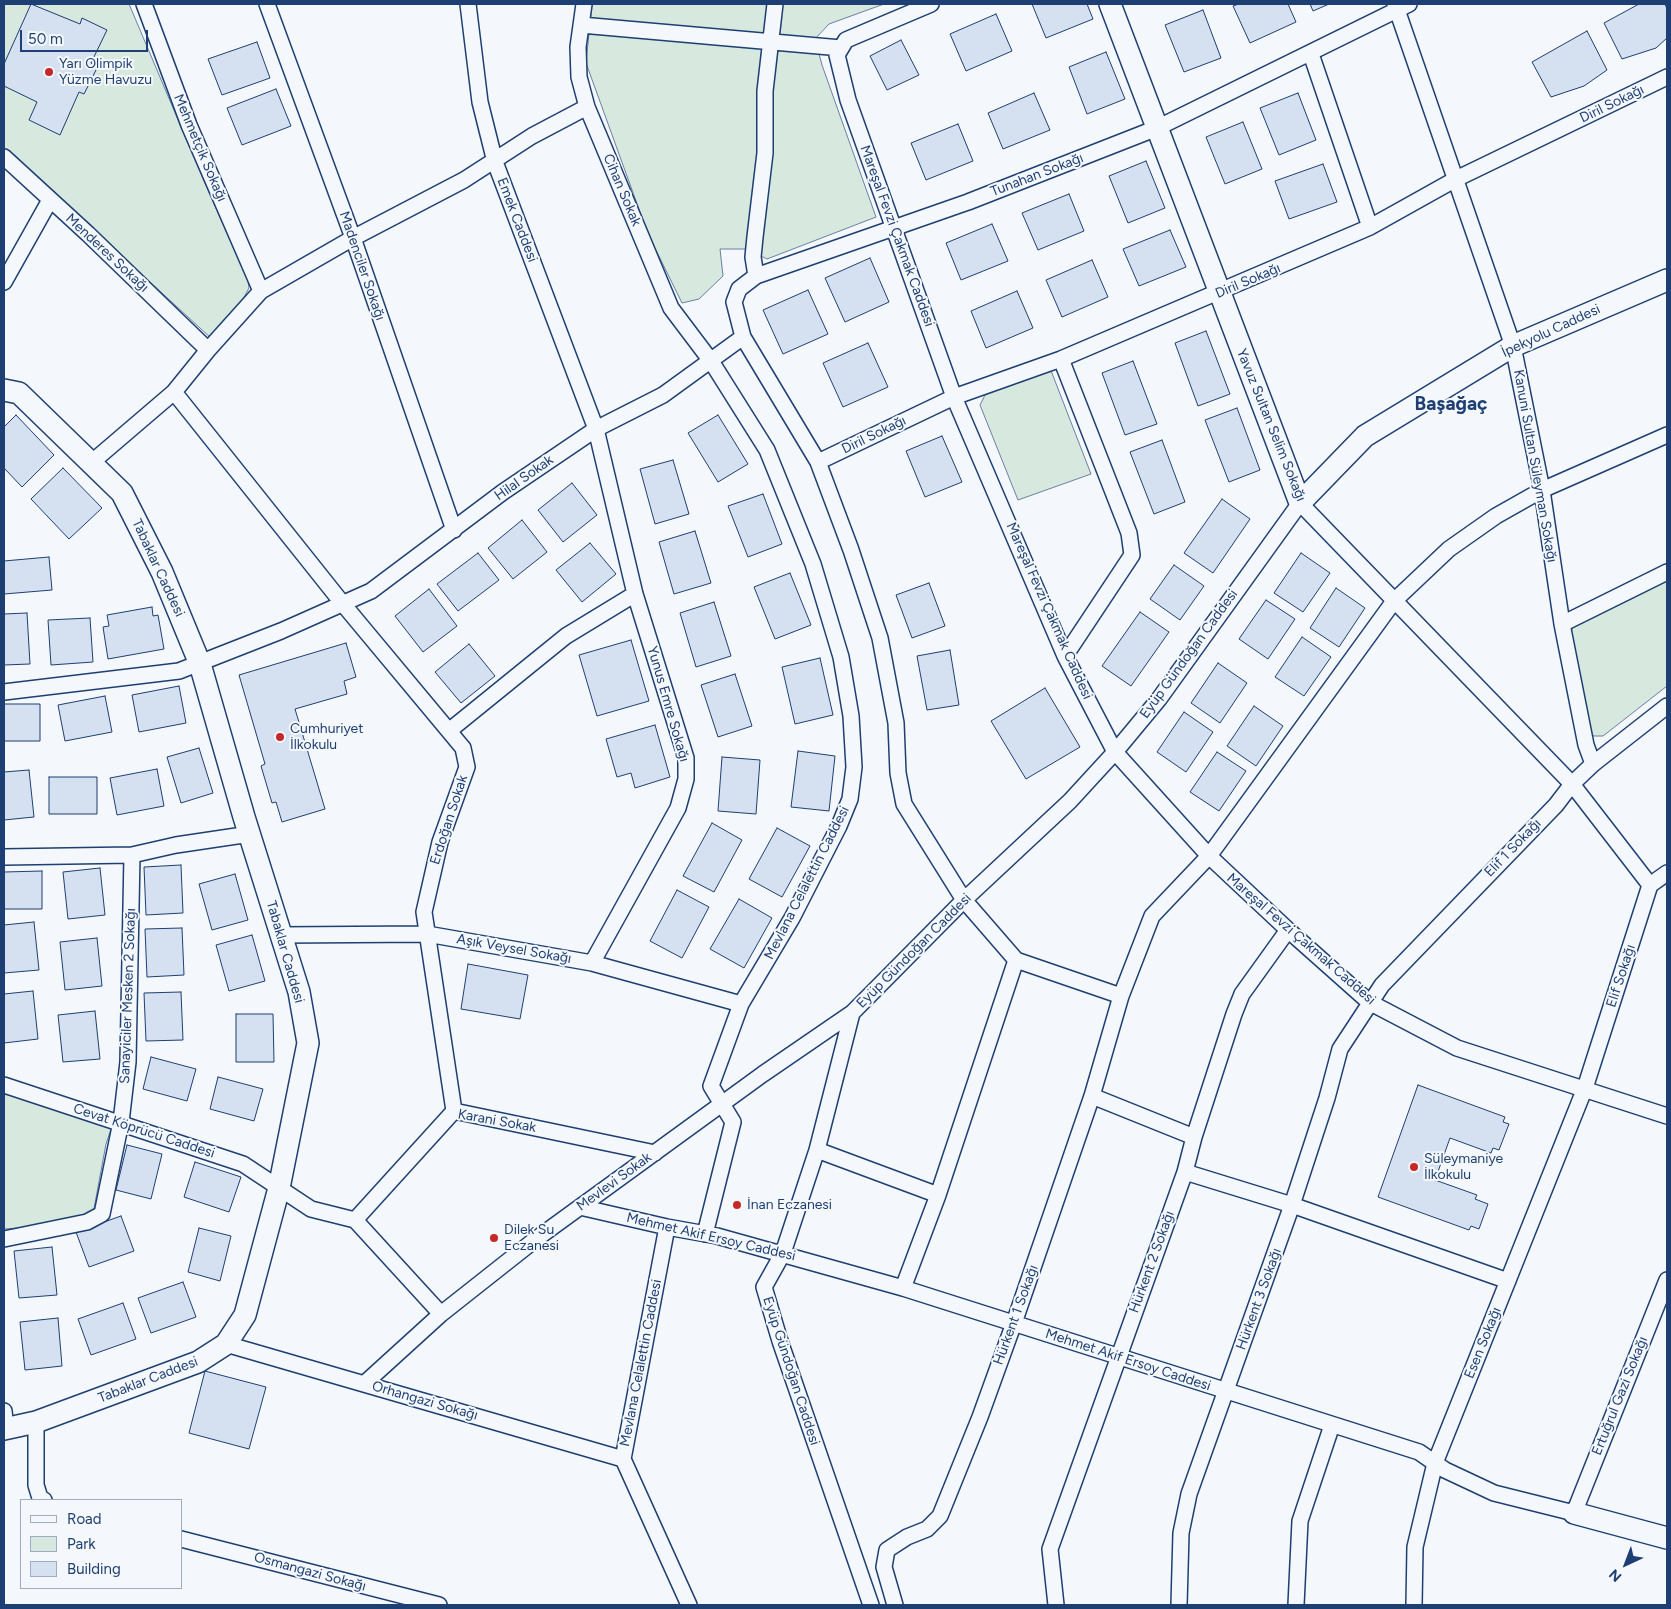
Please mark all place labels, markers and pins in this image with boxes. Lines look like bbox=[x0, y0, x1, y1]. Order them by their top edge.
place label: Yarı Olimpik Yüzme Havuzu bbox=[59, 56, 152, 88]
marker: Yarı Olimpik Yüzme Havuzu bbox=[43, 66, 55, 78]
place label: Cumhuriyet İlkokulu bbox=[290, 721, 364, 754]
marker: Cumhuriyet İlkokulu bbox=[274, 731, 286, 743]
place label: Süleymaniye İlkokulu bbox=[1424, 1151, 1503, 1184]
marker: Süleymaniye İlkokulu bbox=[1408, 1161, 1420, 1173]
place label: İnan Eczanesi bbox=[747, 1197, 832, 1213]
marker: İnan Eczanesi bbox=[731, 1199, 743, 1211]
place label: Dilek Su Eczanesi bbox=[504, 1222, 559, 1254]
marker: Dilek Su Eczanesi bbox=[488, 1232, 500, 1244]

